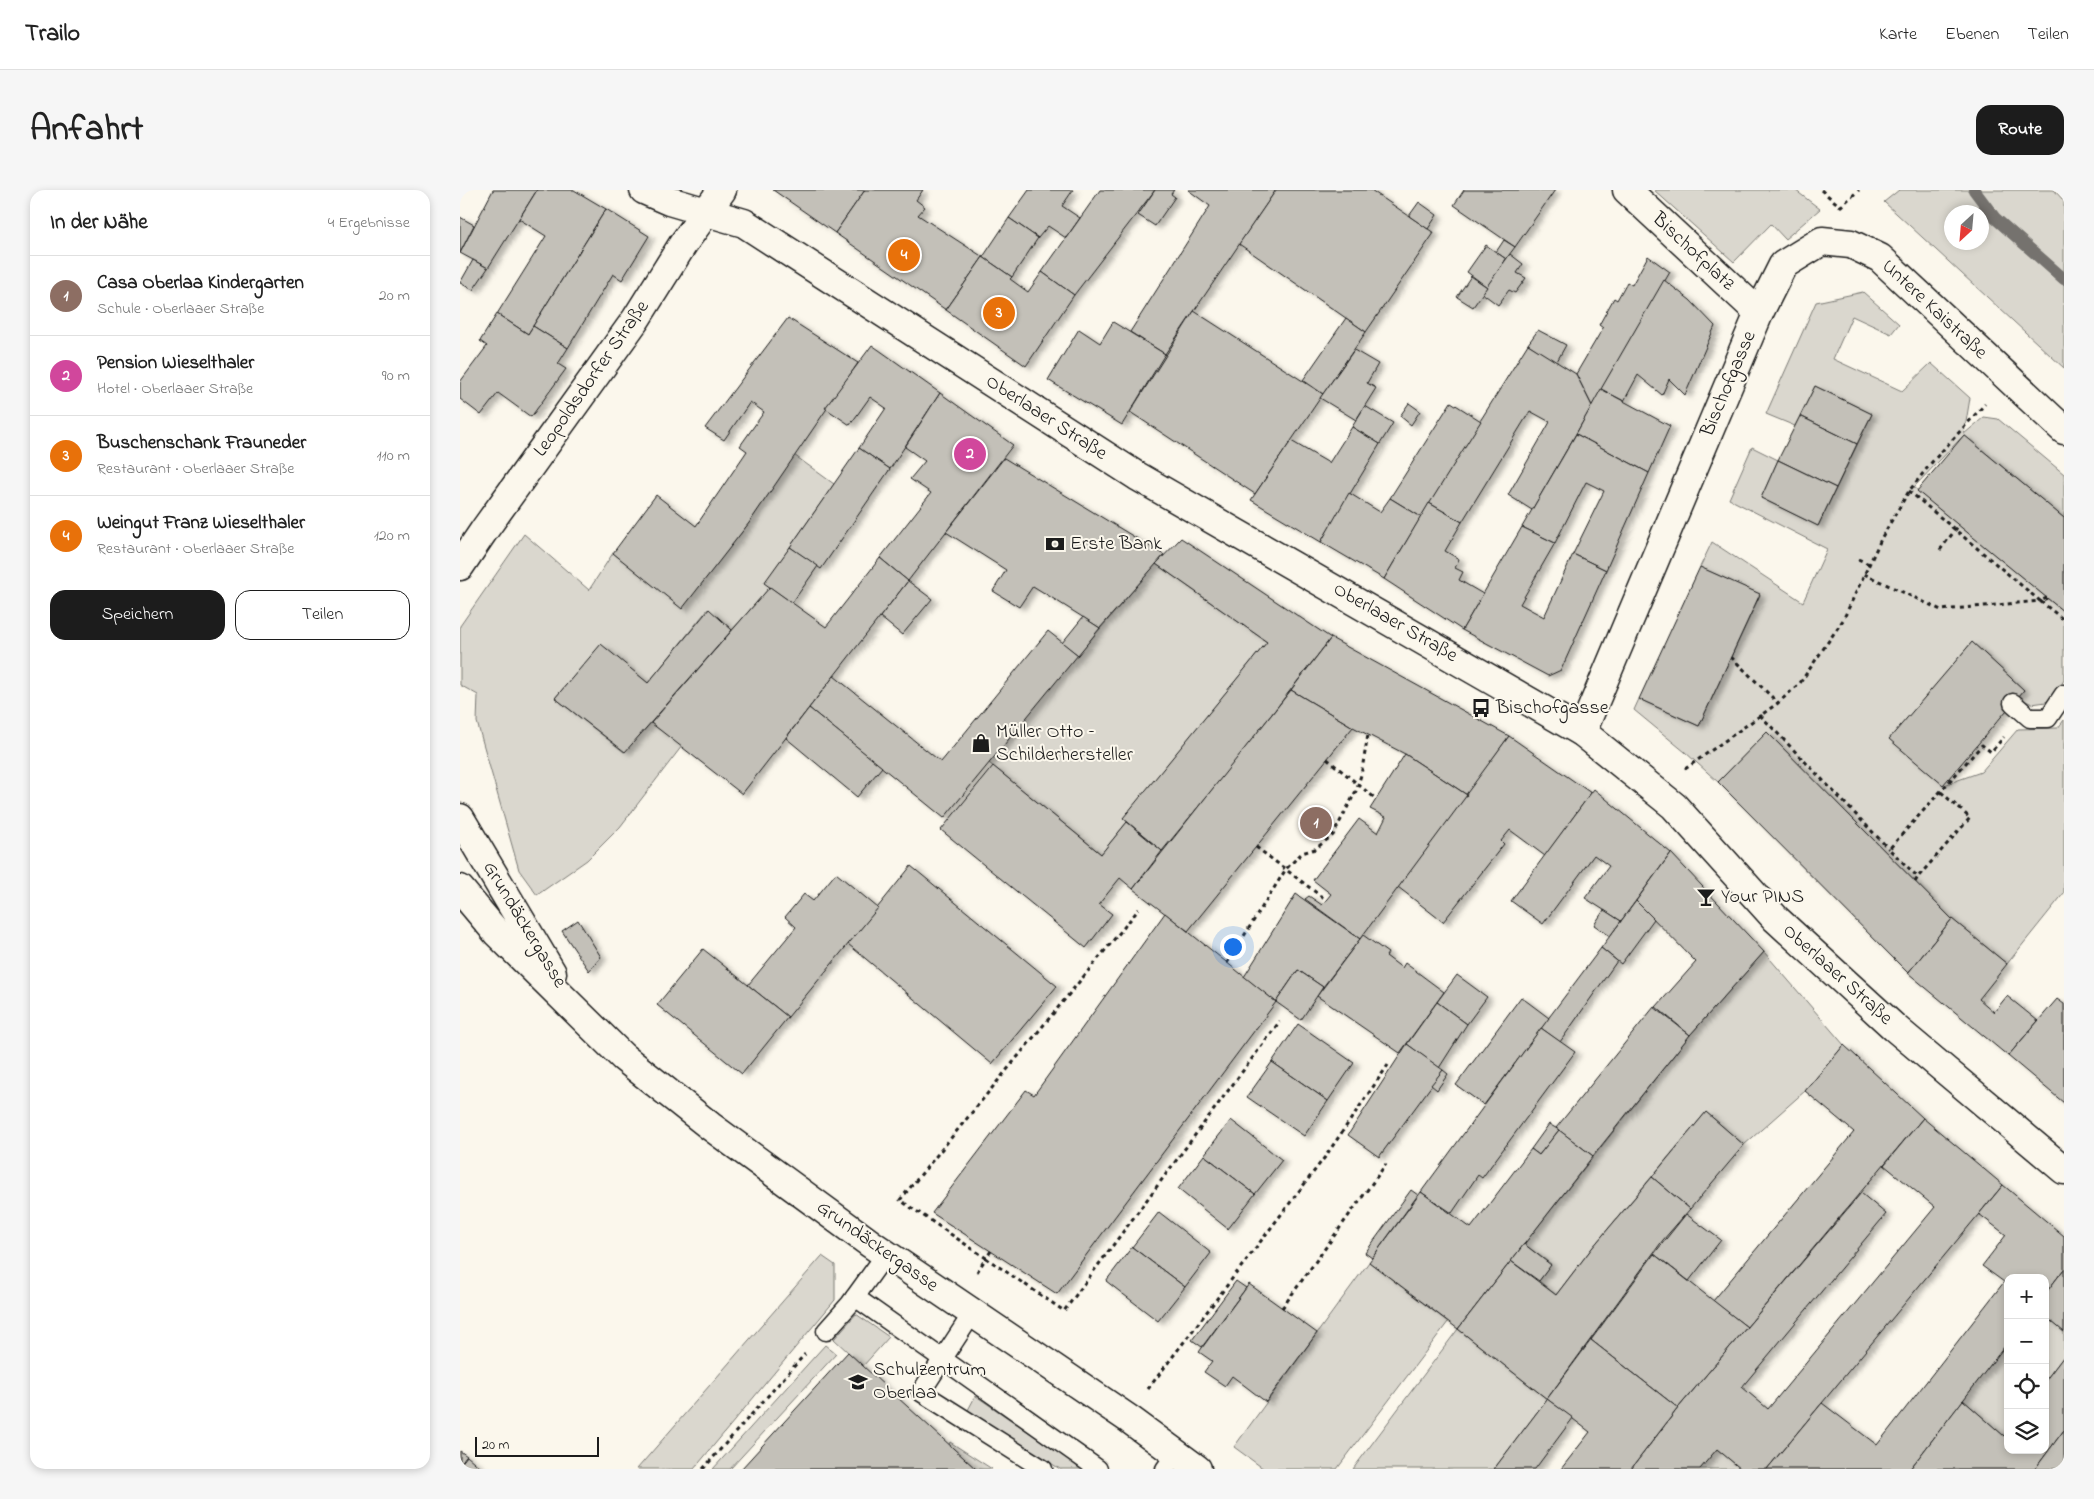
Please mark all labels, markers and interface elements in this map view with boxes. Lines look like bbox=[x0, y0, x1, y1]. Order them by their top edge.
text: Trailo bbox=[25, 17, 80, 52]
text: Karte bbox=[1879, 22, 1917, 48]
text: Ebenen bbox=[1945, 22, 1999, 48]
text: Teilen bbox=[2027, 22, 2069, 48]
text: Anfahrt bbox=[30, 105, 143, 156]
button: Route bbox=[1976, 105, 2064, 155]
street label: Bischofplatz bbox=[1644, 205, 1741, 299]
north arrow bbox=[1944, 205, 1989, 250]
text: In der Nähe bbox=[50, 208, 148, 238]
text: 4 Ergebnisse bbox=[328, 211, 410, 235]
pin: 4 bbox=[888, 236, 920, 274]
street label: Untere Kaistraße bbox=[1874, 253, 1994, 367]
text: Casa Oberlaa Kindergarten bbox=[97, 270, 304, 297]
text: 1 bbox=[63, 284, 69, 308]
text: 20 m bbox=[379, 284, 410, 308]
pin: 3 bbox=[983, 294, 1015, 332]
street label: Leopoldsdorfer Straße bbox=[527, 295, 657, 463]
text: Schule · Oberlaaer Straße bbox=[97, 297, 264, 321]
street label: Bischofgasse bbox=[1693, 326, 1765, 443]
text: Pension Wieselthaler bbox=[97, 350, 254, 377]
text: 2 bbox=[62, 364, 70, 388]
text: 90 m bbox=[382, 364, 410, 388]
street label: Oberlaaer Straße bbox=[979, 368, 1113, 468]
text: Hotel · Oberlaaer Straße bbox=[97, 377, 253, 401]
text: Buschenschank Frauneder bbox=[97, 430, 306, 457]
pin: 2 bbox=[954, 435, 986, 473]
text: 3 bbox=[63, 444, 69, 468]
text: 110 m bbox=[376, 444, 410, 468]
text: Restaurant · Oberlaaer Straße bbox=[97, 457, 295, 481]
text: Weingut Franz Wieselthaler bbox=[97, 510, 305, 537]
text: 4 bbox=[63, 524, 69, 548]
text: 120 m bbox=[374, 524, 410, 548]
place label: Erste Bank bbox=[1070, 530, 1162, 559]
bank icon: Erste Bank bbox=[1044, 533, 1066, 555]
text: Restaurant · Oberlaaer Straße bbox=[97, 537, 295, 561]
street label: Oberlaaer Straße bbox=[1327, 575, 1463, 671]
button: Speichern bbox=[50, 590, 225, 640]
button: Teilen bbox=[235, 590, 410, 640]
place label: Bischofgasse bbox=[1495, 694, 1609, 724]
bus stop icon: Bischofgasse bbox=[1470, 697, 1492, 719]
place label: Müller Otto – Schilderhersteller bbox=[996, 718, 1134, 770]
shop icon: Müller Otto – Schilderhersteller bbox=[970, 732, 992, 754]
pin: 1 bbox=[1300, 804, 1332, 842]
street label: Grundäckergasse bbox=[474, 856, 573, 994]
place label: Your PINS bbox=[1721, 883, 1804, 912]
bar icon: Your PINS bbox=[1695, 886, 1717, 908]
street label: Oberlaaer Straße bbox=[1775, 917, 1899, 1033]
your location bbox=[1220, 934, 1246, 960]
street label: Grundäckergasse bbox=[809, 1194, 944, 1301]
map controls bbox=[2004, 1274, 2049, 1454]
button: + bbox=[2004, 1274, 2049, 1319]
button: − bbox=[2004, 1319, 2049, 1364]
place label: Schulzentrum Oberlaa bbox=[873, 1356, 986, 1408]
button: locate bbox=[2004, 1364, 2049, 1409]
school or university icon: Schulzentrum Oberlaa bbox=[847, 1371, 869, 1393]
button: layers bbox=[2004, 1409, 2049, 1454]
scale bar bbox=[475, 1434, 599, 1457]
text: 20 m bbox=[482, 1435, 509, 1456]

